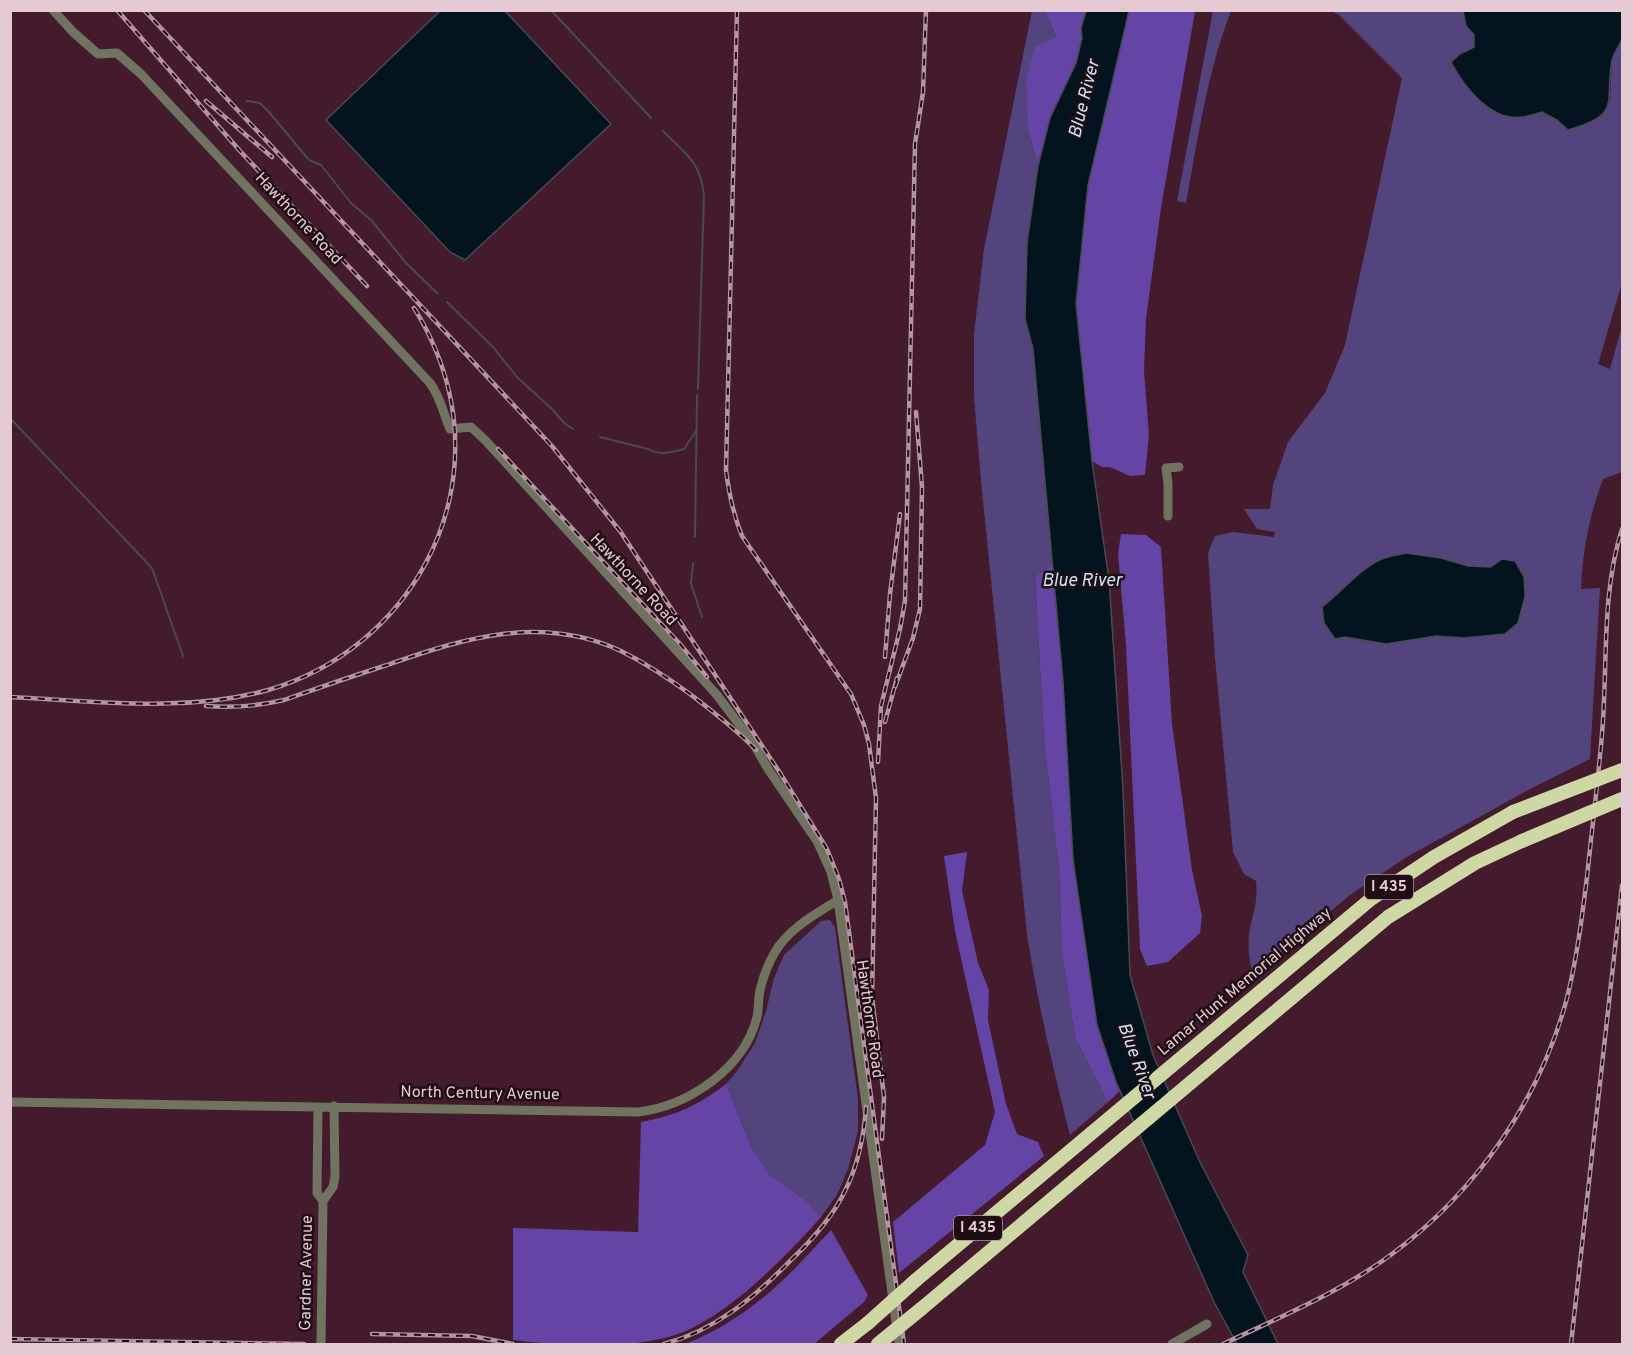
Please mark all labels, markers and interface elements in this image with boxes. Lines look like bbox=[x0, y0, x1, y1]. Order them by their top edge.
water label: Blue River bbox=[1064, 55, 1106, 141]
street label: Hawthorne Road bbox=[250, 169, 346, 269]
street label: Hawthorne Road bbox=[585, 530, 681, 630]
water label: Blue River bbox=[1042, 570, 1124, 593]
road number: I 435 bbox=[1365, 875, 1413, 899]
street label: Lamar Hunt Memorial Highway bbox=[1154, 903, 1336, 1061]
street label: Hawthorne Road bbox=[851, 959, 887, 1079]
water label: Blue River bbox=[1112, 1019, 1161, 1105]
street label: North Century Avenue bbox=[400, 1083, 560, 1105]
street label: Gardner Avenue bbox=[296, 1215, 318, 1331]
road number: I 435 bbox=[954, 1216, 1002, 1240]

